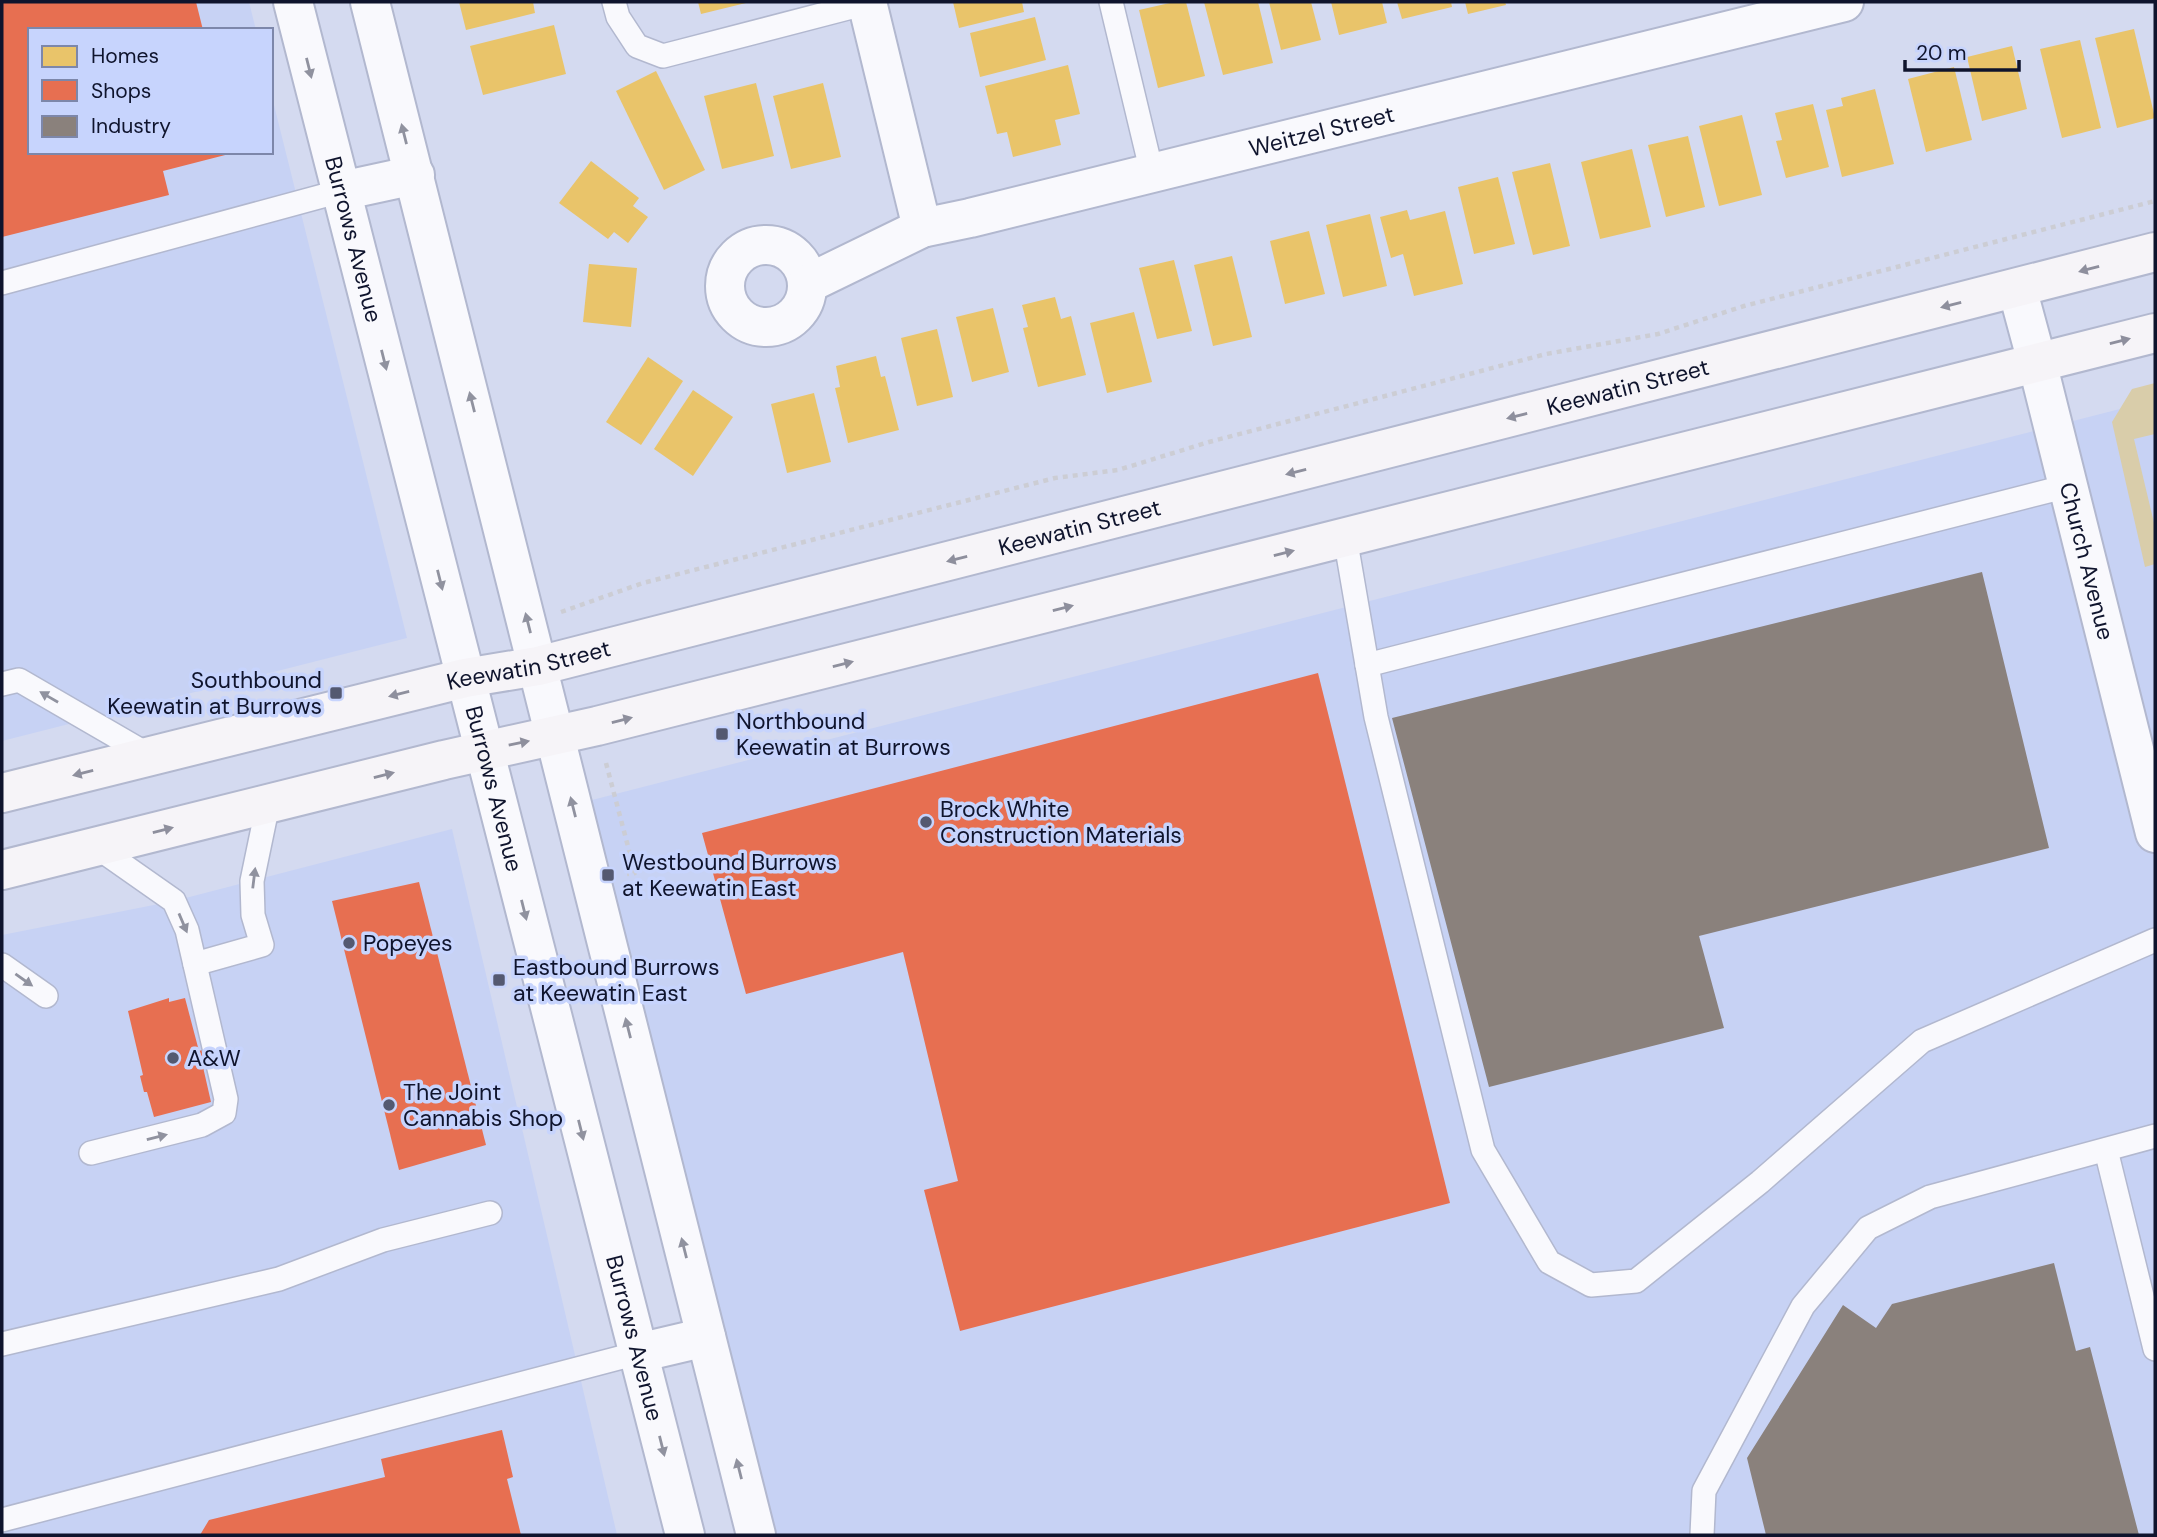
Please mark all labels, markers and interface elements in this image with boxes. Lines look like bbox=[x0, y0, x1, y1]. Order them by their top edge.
legend bbox=[28, 28, 273, 154]
scale bar bbox=[1905, 28, 2019, 72]
text: 20 m bbox=[1916, 39, 1967, 67]
text: Homes bbox=[91, 42, 159, 70]
one-way arrow bbox=[304, 57, 315, 79]
text: Shops bbox=[91, 77, 151, 105]
street label: Weitzel Street bbox=[1246, 99, 1397, 164]
text: Industry bbox=[91, 112, 171, 140]
one-way arrow bbox=[398, 123, 409, 145]
street label: Burrows Avenue bbox=[318, 153, 389, 326]
one-way arrow bbox=[2078, 264, 2100, 275]
one-way arrow bbox=[1940, 300, 1962, 311]
one-way arrow bbox=[2109, 336, 2131, 347]
one-way arrow bbox=[379, 349, 390, 371]
street label: Keewatin Street bbox=[1543, 352, 1712, 422]
one-way arrow bbox=[466, 391, 477, 413]
one-way arrow bbox=[1506, 411, 1528, 422]
one-way arrow bbox=[1285, 467, 1307, 478]
street label: Church Avenue bbox=[2053, 479, 2121, 643]
street label: Keewatin Street bbox=[995, 492, 1164, 563]
one-way arrow bbox=[1273, 547, 1295, 558]
one-way arrow bbox=[946, 554, 967, 564]
one-way arrow bbox=[435, 569, 446, 591]
one-way arrow bbox=[1052, 602, 1074, 613]
one-way arrow bbox=[522, 612, 533, 634]
street label: Keewatin Street bbox=[443, 633, 614, 697]
one-way arrow bbox=[832, 658, 854, 669]
place label: Southbound Keewatin at Burrows bbox=[107, 665, 322, 721]
marker: Southbound Keewatin at Burrows bbox=[328, 685, 344, 701]
one-way arrow bbox=[388, 689, 410, 700]
one-way arrow bbox=[39, 691, 58, 703]
street label: Burrows Avenue bbox=[459, 702, 530, 875]
place label: Northbound Keewatin at Burrows bbox=[736, 706, 951, 762]
one-way arrow bbox=[611, 714, 633, 725]
marker: Northbound Keewatin at Burrows bbox=[714, 726, 730, 742]
one-way arrow bbox=[508, 738, 530, 749]
one-way arrow bbox=[72, 767, 94, 778]
one-way arrow bbox=[373, 769, 395, 780]
place label: Brock White Construction Materials bbox=[940, 794, 1182, 850]
one-way arrow bbox=[567, 796, 578, 818]
marker: Brock White Construction Materials bbox=[918, 814, 934, 830]
one-way arrow bbox=[152, 824, 174, 835]
place label: Westbound Burrows at Keewatin East bbox=[622, 847, 837, 903]
one-way arrow bbox=[248, 867, 259, 889]
marker: Westbound Burrows at Keewatin East bbox=[600, 867, 616, 883]
one-way arrow bbox=[519, 899, 530, 921]
one-way arrow bbox=[178, 912, 189, 933]
place label: Popeyes bbox=[363, 928, 453, 958]
marker: Popeyes bbox=[341, 935, 357, 951]
place label: Eastbound Burrows at Keewatin East bbox=[513, 952, 719, 1008]
marker: Eastbound Burrows at Keewatin East bbox=[491, 972, 507, 988]
one-way arrow bbox=[15, 973, 33, 987]
one-way arrow bbox=[623, 1017, 634, 1039]
place label: A&W bbox=[187, 1043, 241, 1073]
marker: A&W bbox=[165, 1050, 181, 1066]
place label: The Joint Cannabis Shop bbox=[403, 1077, 563, 1133]
marker: The Joint Cannabis Shop bbox=[381, 1097, 397, 1113]
one-way arrow bbox=[576, 1119, 587, 1141]
one-way arrow bbox=[146, 1131, 168, 1142]
one-way arrow bbox=[678, 1237, 689, 1259]
street label: Burrows Avenue bbox=[599, 1252, 670, 1424]
one-way arrow bbox=[657, 1435, 668, 1457]
one-way arrow bbox=[733, 1458, 744, 1480]

